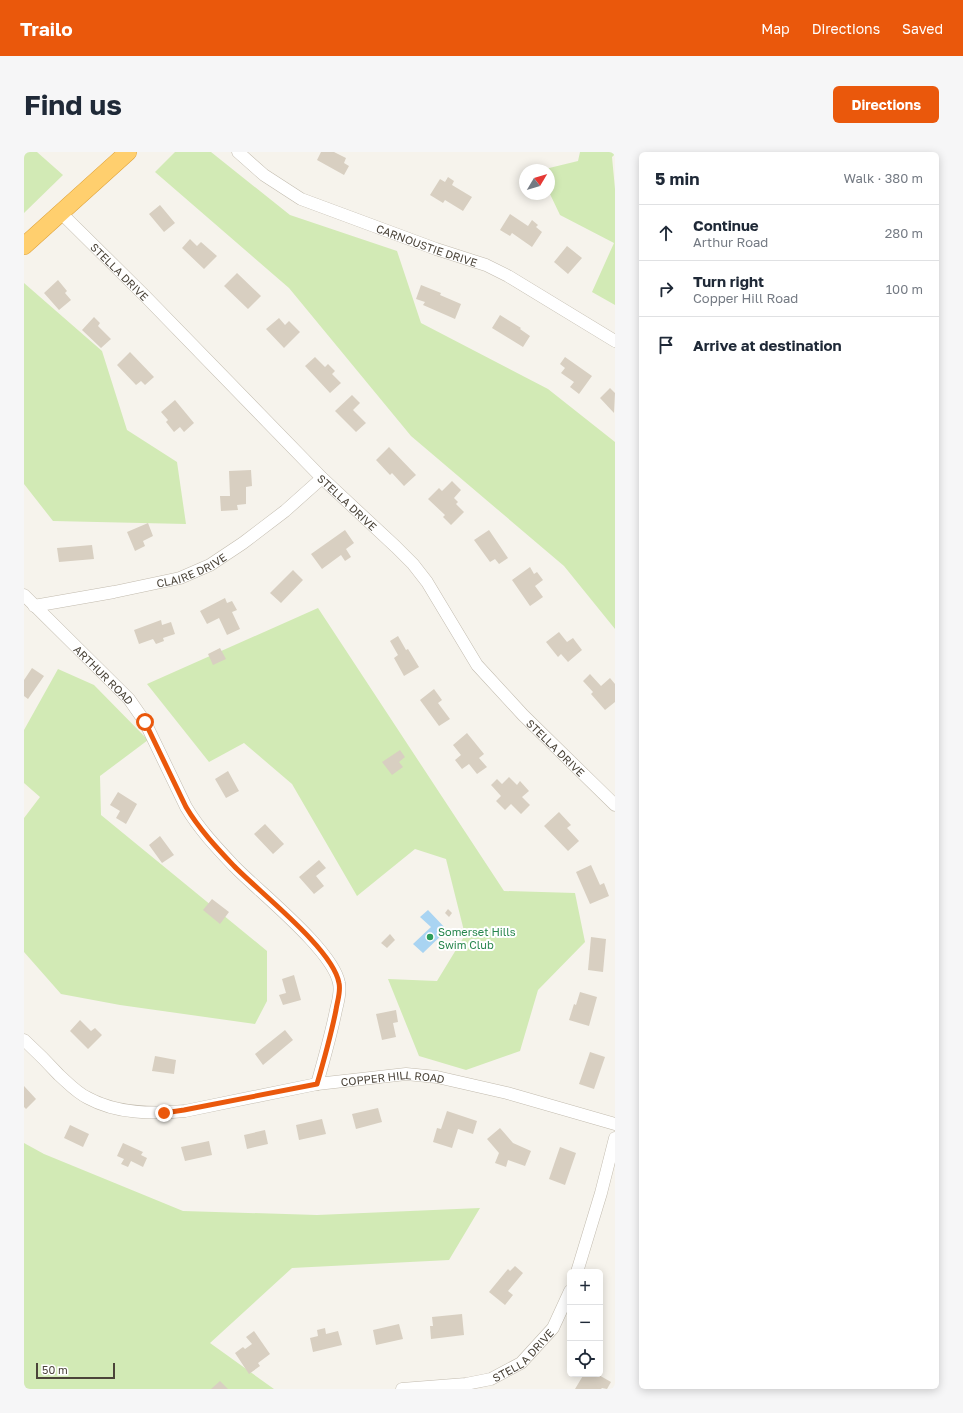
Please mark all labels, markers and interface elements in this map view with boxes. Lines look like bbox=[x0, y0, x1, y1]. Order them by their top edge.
text: Trailo bbox=[20, 17, 73, 40]
text: Map bbox=[761, 20, 790, 37]
text: Directions bbox=[812, 20, 880, 37]
text: Saved bbox=[902, 20, 943, 37]
button: Directions bbox=[833, 86, 939, 123]
text: Find us bbox=[24, 88, 122, 121]
north arrow bbox=[519, 164, 555, 200]
text: 5 min bbox=[655, 168, 699, 189]
text: Walk · 380 m bbox=[843, 170, 923, 186]
text: Continue bbox=[693, 216, 759, 234]
street label: CARNOUSTIE DRIVE bbox=[375, 221, 479, 268]
icon: ahead bbox=[655, 222, 677, 244]
text: 280 m bbox=[885, 225, 923, 241]
text: Arthur Road bbox=[693, 234, 768, 250]
street label: STELLA DRIVE bbox=[88, 240, 152, 303]
text: Turn right bbox=[693, 272, 764, 290]
icon: right bbox=[655, 278, 677, 300]
text: 100 m bbox=[886, 281, 923, 297]
text: Copper Hill Road bbox=[693, 290, 798, 306]
icon: arrive bbox=[655, 334, 677, 356]
text: Arrive at destination bbox=[693, 336, 842, 354]
street label: STELLA DRIVE bbox=[315, 471, 380, 533]
street label: CLAIRE DRIVE bbox=[155, 549, 229, 589]
street label: ARTHUR ROAD bbox=[72, 642, 137, 707]
route start bbox=[136, 713, 154, 731]
street label: STELLA DRIVE bbox=[524, 716, 588, 779]
place label: Somerset Hills Swim Club bbox=[438, 925, 516, 951]
marker: Somerset Hills Swim Club bbox=[425, 932, 435, 942]
street label: COPPER HILL ROAD bbox=[340, 1067, 446, 1088]
route end bbox=[155, 1104, 173, 1122]
map controls bbox=[567, 1269, 603, 1377]
button: + bbox=[567, 1269, 603, 1305]
button: − bbox=[567, 1305, 603, 1341]
street label: STELLA DRIVE bbox=[490, 1326, 556, 1384]
button: locate bbox=[567, 1341, 603, 1377]
scale bar bbox=[36, 1361, 115, 1380]
text: 50 m bbox=[42, 1363, 68, 1376]

